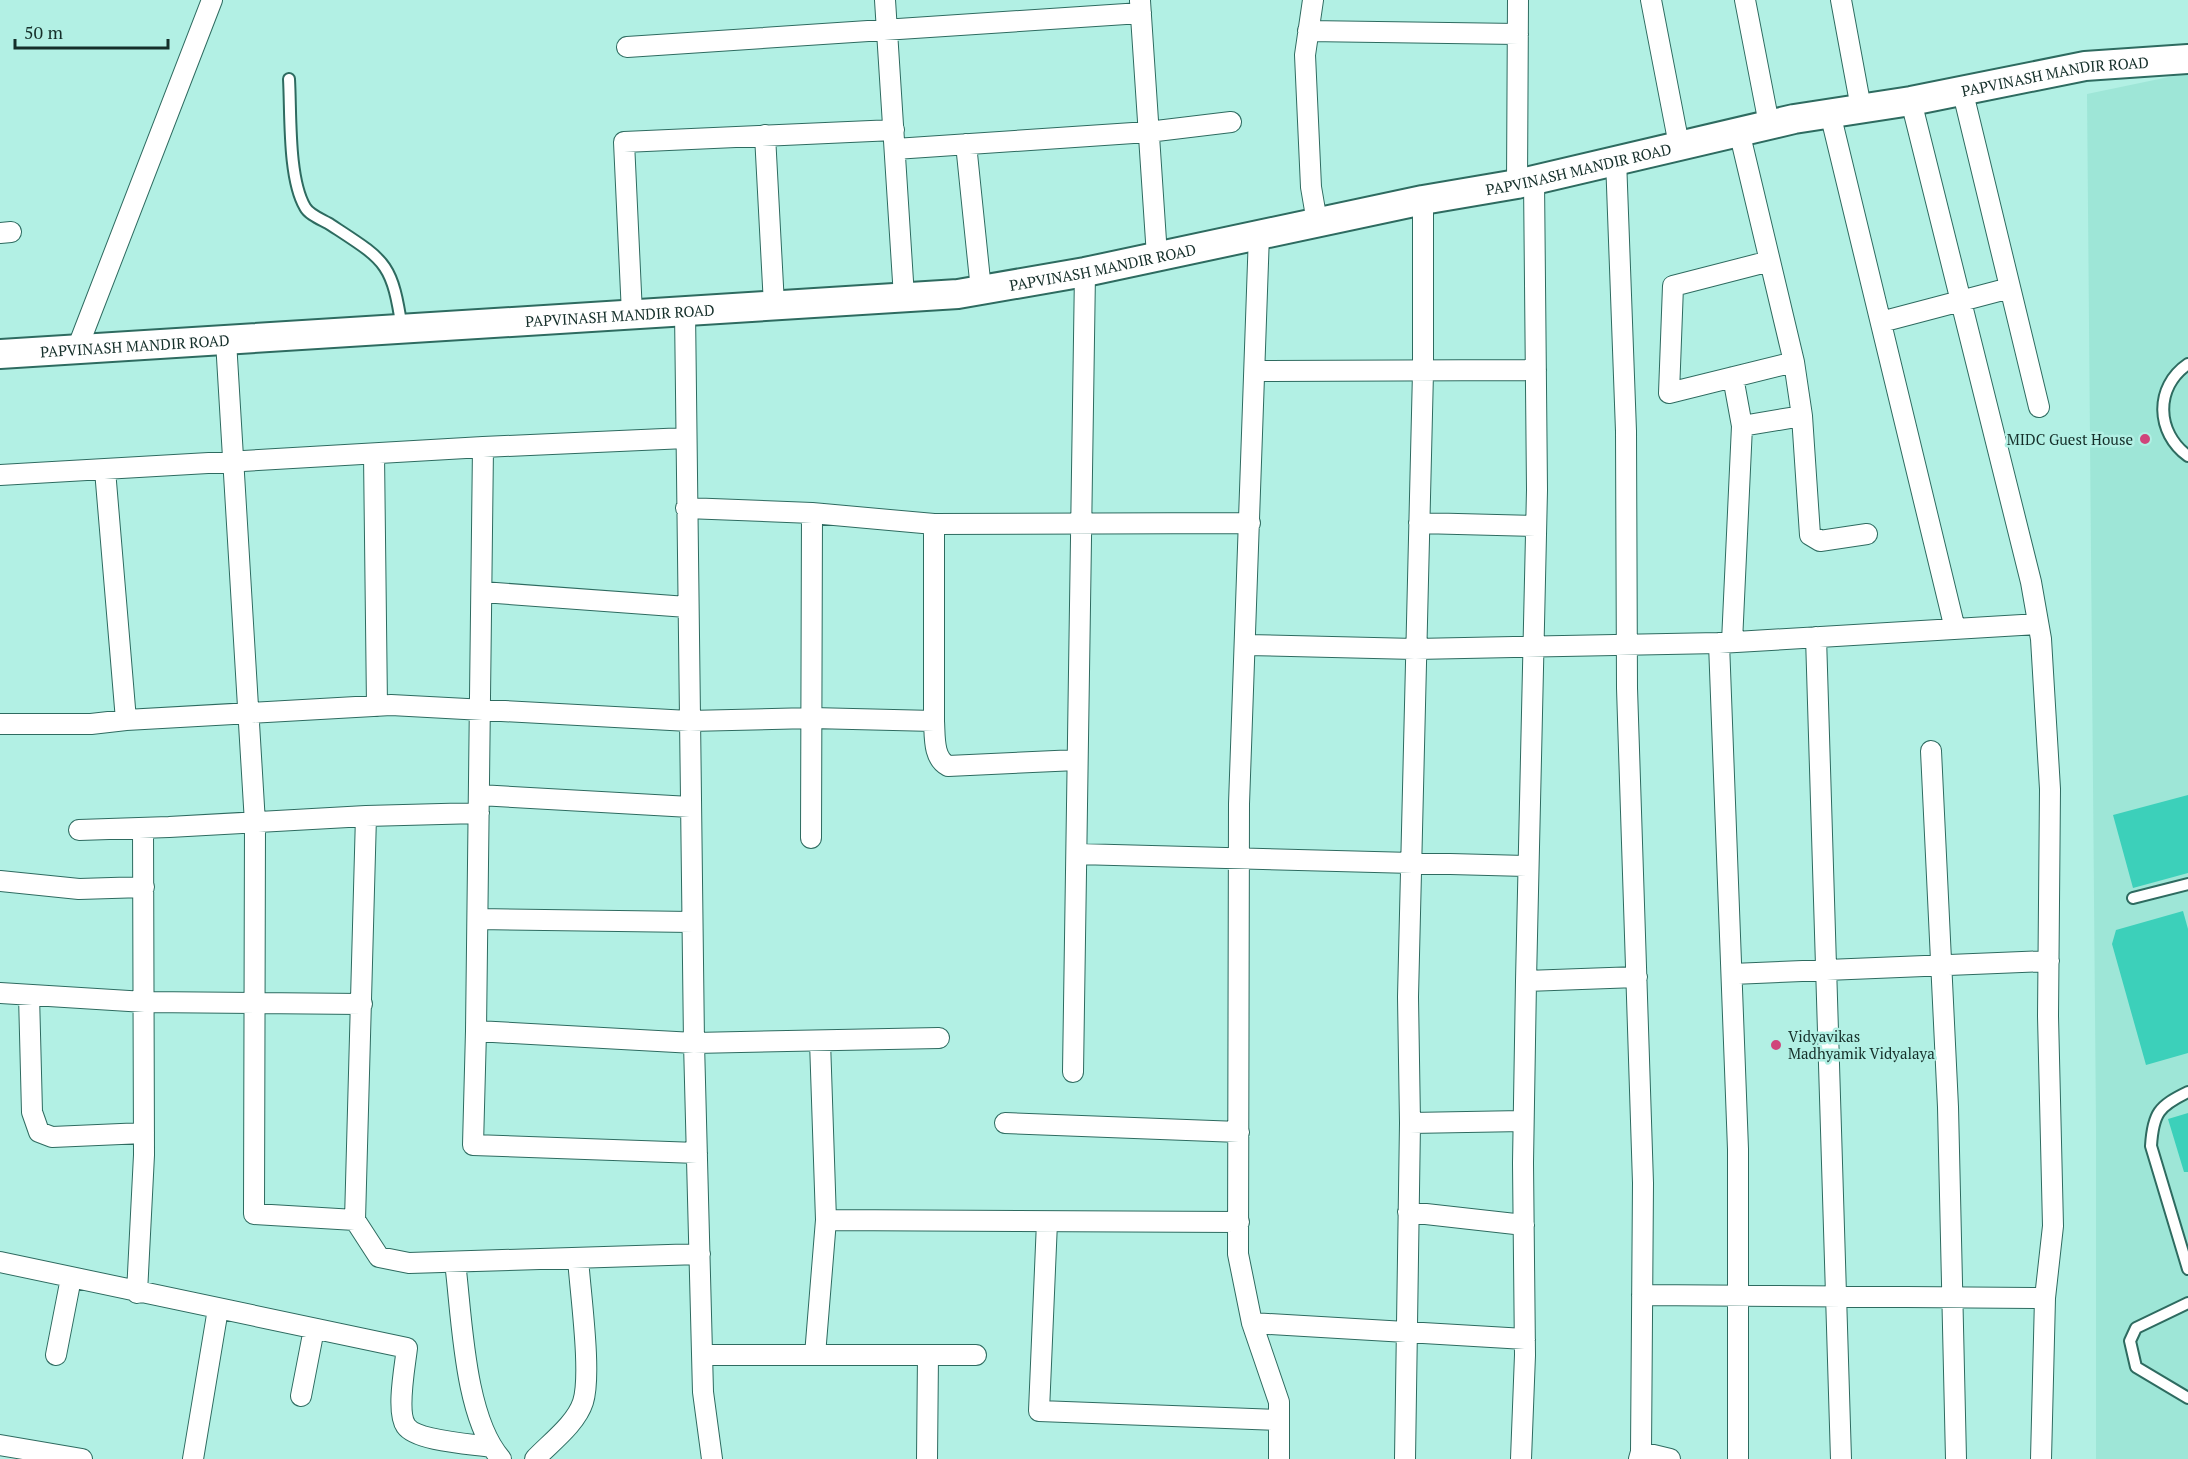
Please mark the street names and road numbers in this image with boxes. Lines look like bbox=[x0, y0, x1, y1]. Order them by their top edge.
street label: PAPVINASH MANDIR ROAD bbox=[1960, 52, 2149, 101]
street label: PAPVINASH MANDIR ROAD bbox=[1484, 138, 1673, 199]
street label: PAPVINASH MANDIR ROAD bbox=[1008, 239, 1198, 295]
street label: PAPVINASH MANDIR ROAD bbox=[524, 299, 715, 331]
street label: PAPVINASH MANDIR ROAD bbox=[39, 330, 230, 361]

